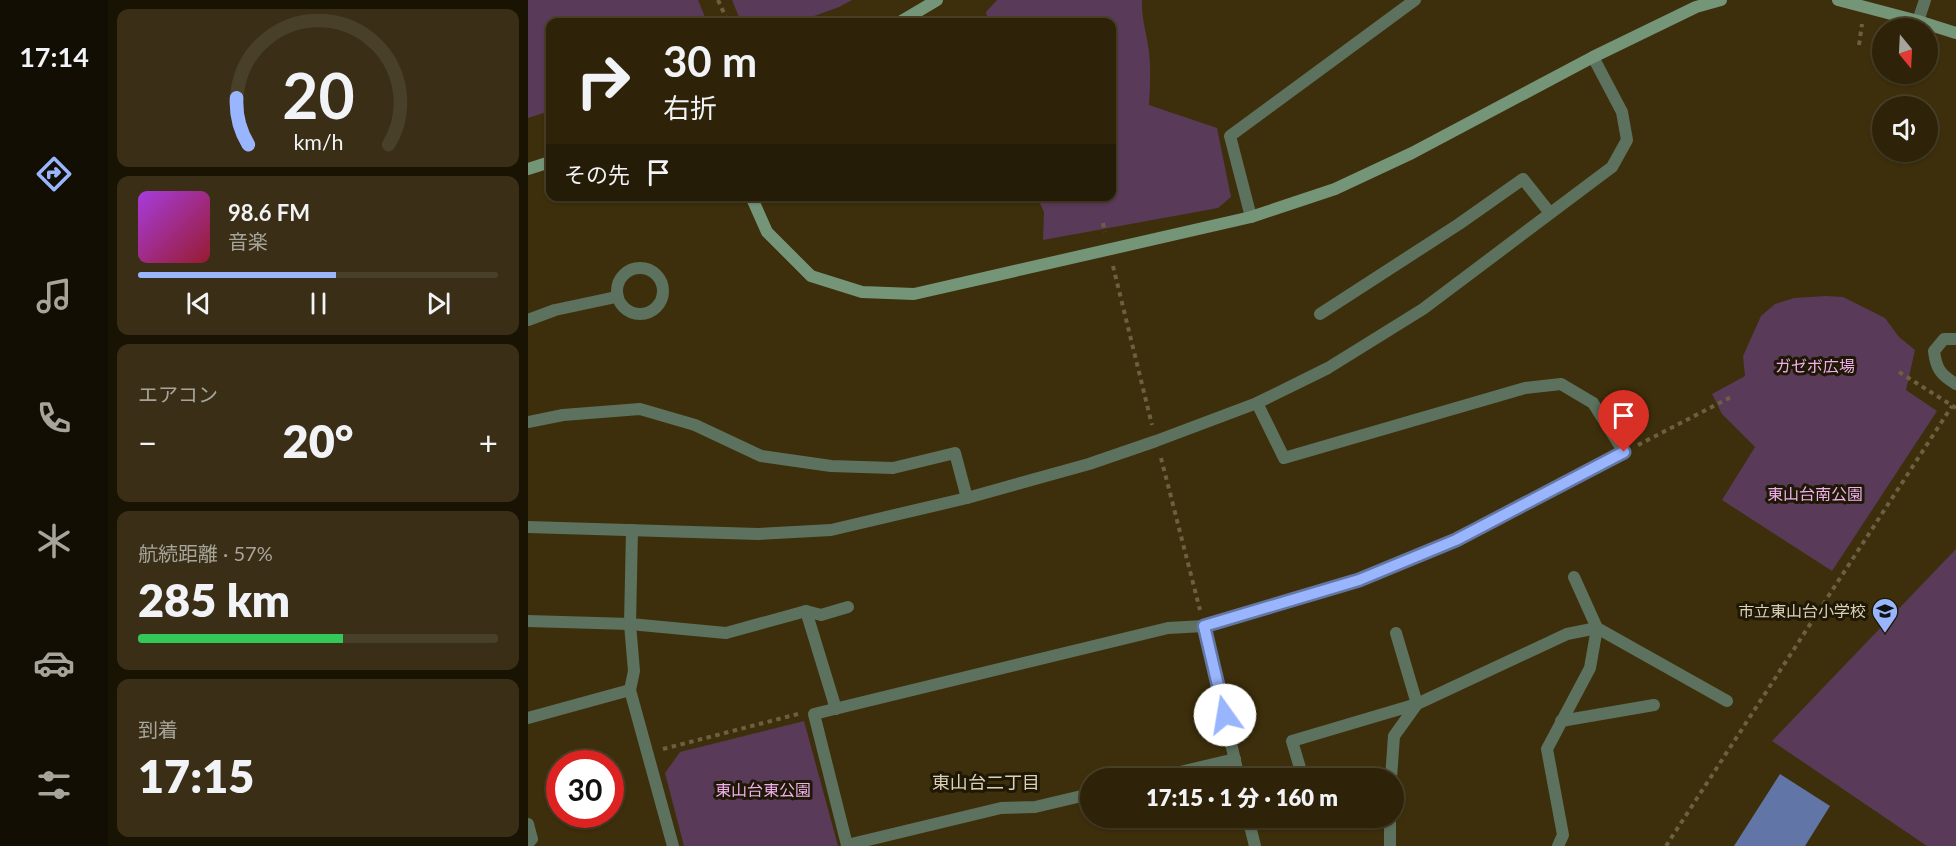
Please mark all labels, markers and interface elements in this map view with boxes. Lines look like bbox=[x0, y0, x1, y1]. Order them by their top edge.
north arrow bbox=[1872, 18, 1938, 84]
map controls bbox=[1872, 18, 1938, 162]
text: 30 m bbox=[663, 36, 757, 86]
text: 17:14 bbox=[19, 40, 89, 73]
icon: right bbox=[564, 42, 642, 120]
text: 20 bbox=[282, 57, 354, 132]
text: 右折 bbox=[663, 91, 717, 124]
button: sound bbox=[1872, 96, 1938, 162]
text: km/h bbox=[293, 130, 343, 156]
icon: directions bbox=[33, 153, 75, 195]
icon: arrive bbox=[642, 156, 675, 189]
text: その先 bbox=[564, 161, 630, 188]
text: 98.6 FM bbox=[228, 199, 310, 226]
text: 音楽 bbox=[228, 229, 268, 253]
icon: music bbox=[33, 275, 75, 317]
icon: previous bbox=[182, 287, 215, 320]
icon: pause bbox=[302, 287, 335, 320]
icon: next bbox=[422, 287, 455, 320]
park label: ガゼボ広場 bbox=[1775, 356, 1855, 375]
text: エアコン bbox=[138, 382, 218, 406]
pin bbox=[1598, 390, 1649, 452]
icon: phone bbox=[33, 397, 75, 439]
icon: arrive bbox=[1607, 399, 1640, 432]
text: 20° bbox=[283, 414, 353, 468]
text: − bbox=[138, 422, 157, 462]
text: + bbox=[479, 422, 498, 462]
park label: 東山台南公園 bbox=[1767, 484, 1863, 503]
icon: climate bbox=[33, 520, 75, 562]
text: 航続距離 · 57% bbox=[138, 541, 273, 565]
text: 285 km bbox=[138, 573, 290, 627]
school or university icon: 市立東山台小学校 bbox=[1870, 596, 1900, 634]
place label: 市立東山台小学校 bbox=[1738, 601, 1866, 620]
icon: car bbox=[33, 642, 75, 684]
position arrow bbox=[1193, 683, 1257, 747]
text: 到着 bbox=[138, 717, 178, 741]
text: 17:15 bbox=[138, 749, 254, 803]
speed limit sign: 30 bbox=[546, 750, 624, 828]
icon: filters bbox=[33, 764, 75, 806]
district label: 東山台二丁目 bbox=[932, 771, 1040, 793]
park label: 東山台東公園 bbox=[715, 780, 811, 799]
text: 17:15 · 1 分 · 160 m bbox=[1146, 784, 1338, 811]

